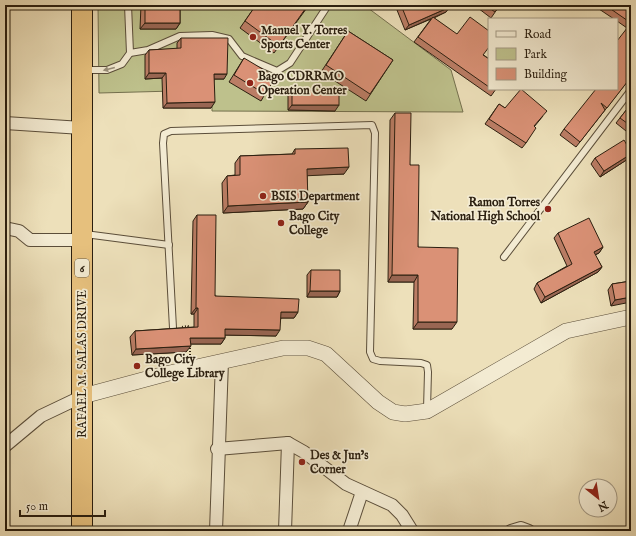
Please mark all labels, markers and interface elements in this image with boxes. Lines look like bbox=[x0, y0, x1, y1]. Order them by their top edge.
legend bbox=[488, 18, 618, 90]
place label: Manuel Y. Torres Sports Center bbox=[261, 23, 348, 53]
text: Road bbox=[524, 27, 552, 42]
marker: Manuel Y. Torres Sports Center bbox=[248, 32, 258, 42]
text: Park bbox=[524, 47, 547, 62]
one-way arrow bbox=[102, 66, 115, 72]
text: Building bbox=[524, 67, 568, 82]
place label: Bago CDRRMO Operation Center bbox=[258, 69, 347, 99]
marker: Bago CDRRMO Operation Center bbox=[245, 78, 255, 88]
place label: BSIS Department bbox=[271, 189, 360, 205]
marker: BSIS Department bbox=[258, 191, 268, 201]
place label: Ramon Torres National High School bbox=[430, 195, 541, 225]
marker: Ramon Torres National High School bbox=[543, 204, 553, 214]
place label: Bago City College bbox=[289, 209, 341, 239]
marker: Bago City College bbox=[276, 218, 286, 228]
road number: 6 bbox=[75, 259, 89, 277]
street label: RAFAEL M. SALAS DRIVE bbox=[75, 290, 90, 438]
place label: Bago City College Library bbox=[145, 352, 226, 382]
marker: Bago City College Library bbox=[132, 361, 142, 371]
place label: Des & Jun’s Corner bbox=[310, 448, 369, 477]
marker: Des & Jun’s Corner bbox=[297, 457, 307, 467]
north arrow bbox=[578, 478, 618, 518]
scale bar bbox=[20, 492, 105, 518]
text: N bbox=[594, 497, 611, 514]
text: 50 m bbox=[26, 499, 48, 514]

